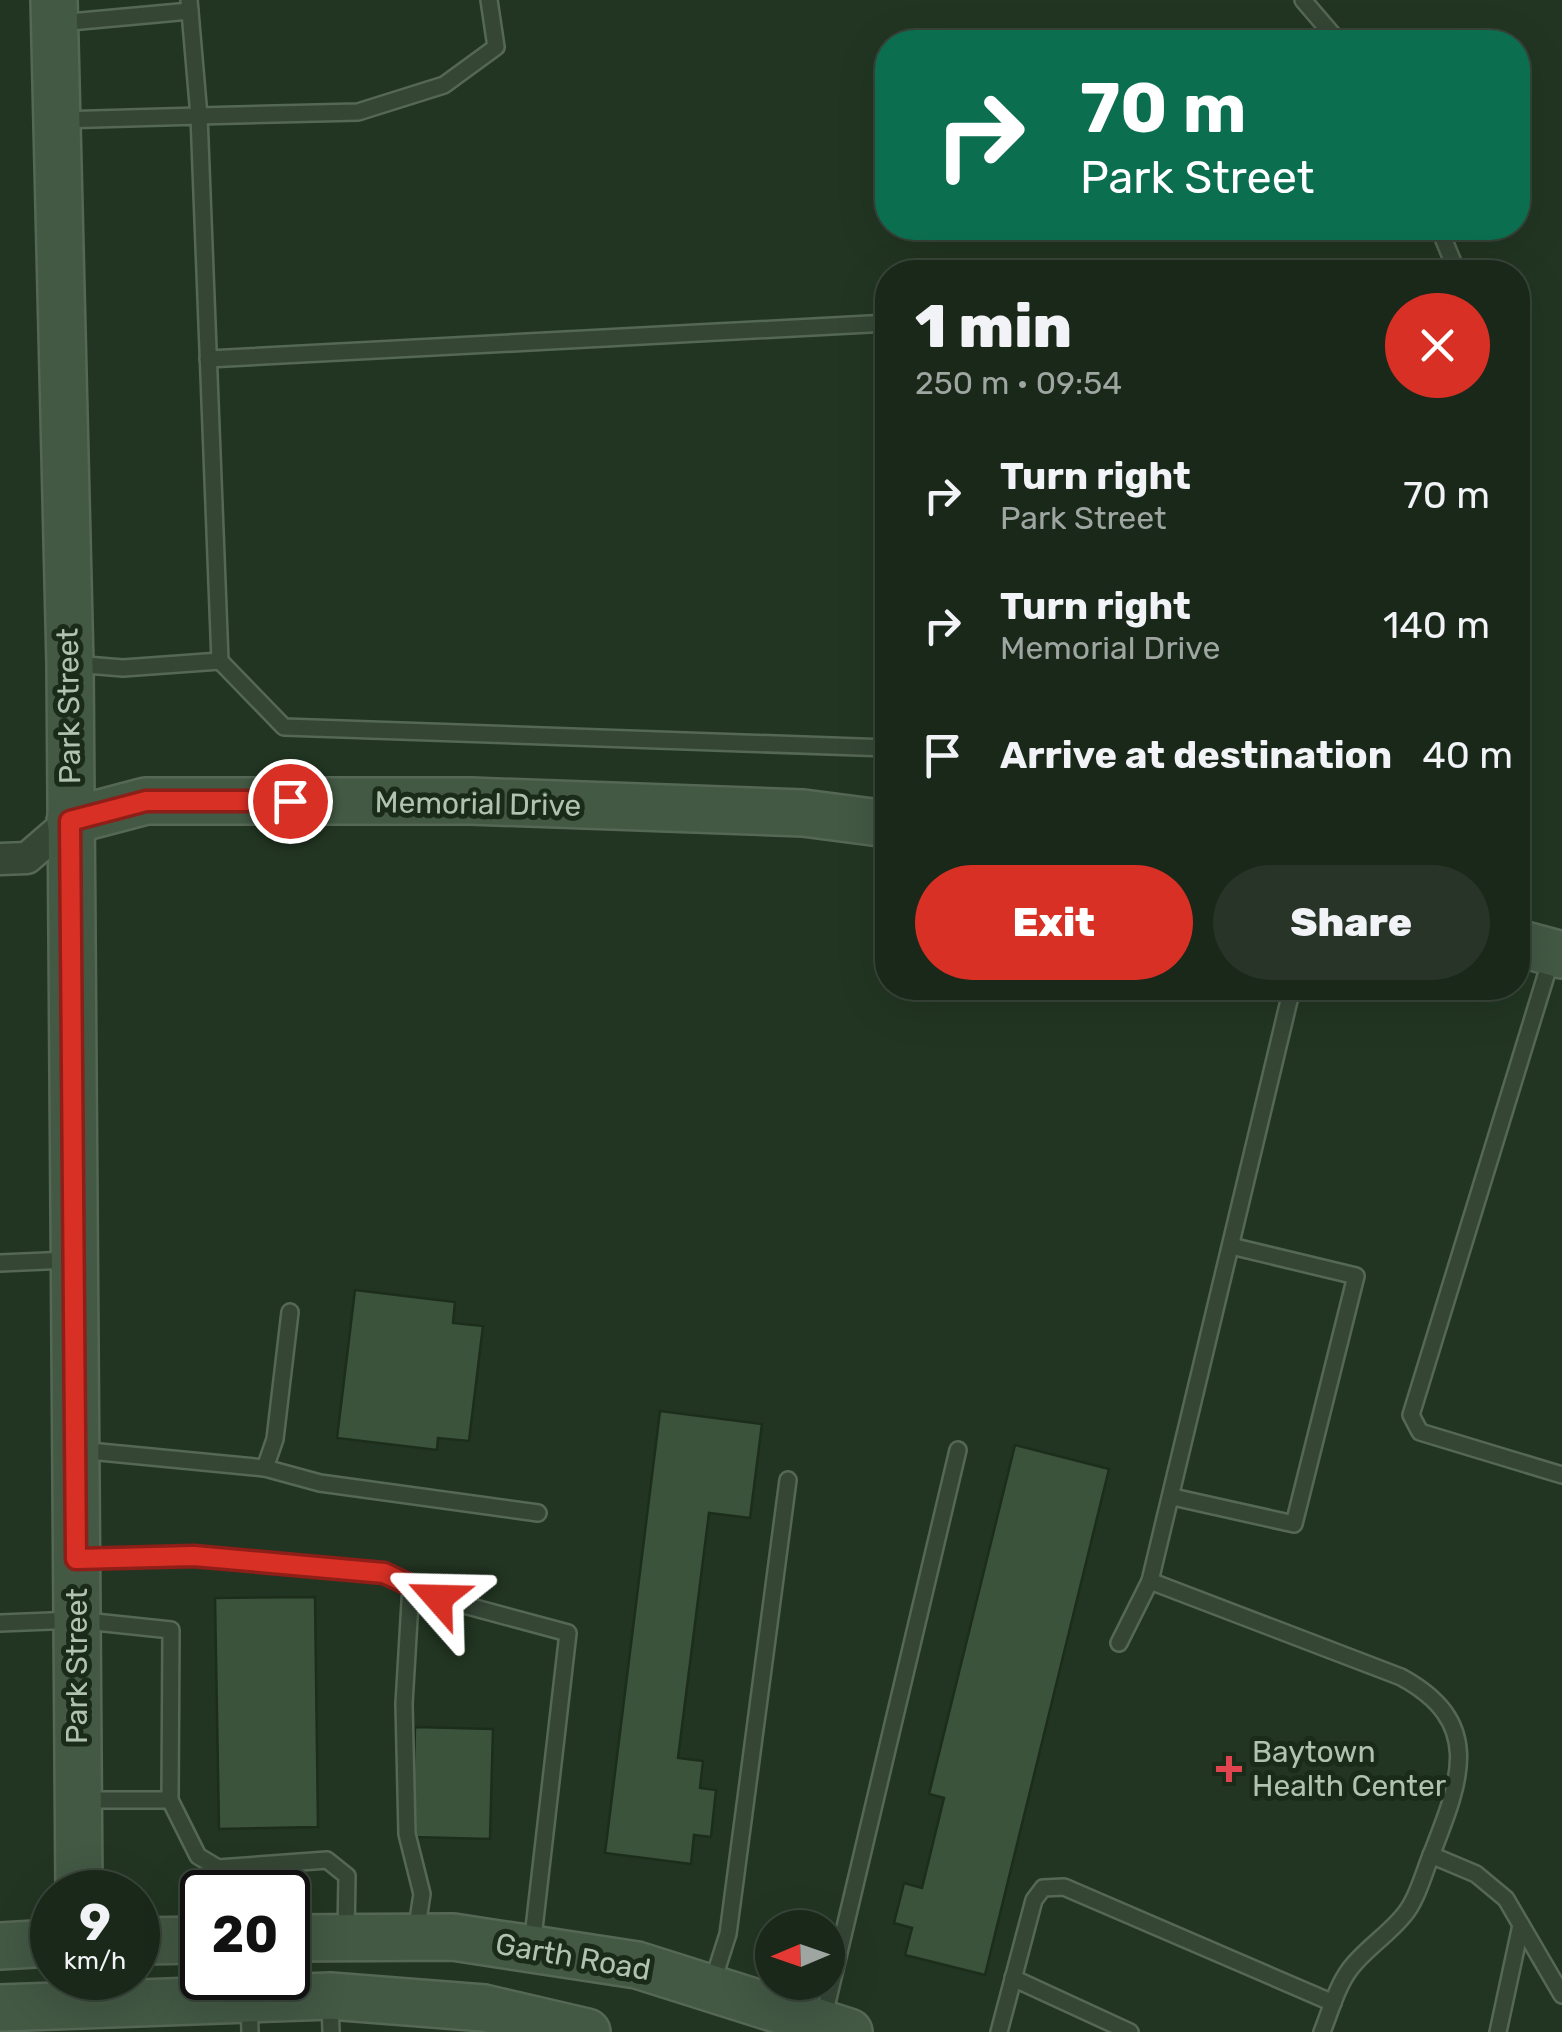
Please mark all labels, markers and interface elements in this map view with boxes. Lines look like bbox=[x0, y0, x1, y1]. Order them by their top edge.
text: 70 m bbox=[1080, 67, 1247, 150]
icon: right bbox=[915, 70, 1045, 200]
text: Park Street bbox=[1080, 151, 1314, 204]
text: 1 min bbox=[915, 291, 1072, 362]
button: close bbox=[1385, 293, 1490, 398]
text: 250 m · 09:54 bbox=[915, 364, 1122, 402]
text: Turn right bbox=[1000, 453, 1191, 499]
icon: right bbox=[915, 468, 970, 523]
text: 70 m bbox=[1403, 472, 1490, 518]
text: Park Street bbox=[1000, 499, 1167, 537]
text: Turn right bbox=[1000, 583, 1191, 629]
icon: right bbox=[915, 598, 970, 653]
text: 140 m bbox=[1383, 602, 1490, 648]
street label: Park Street bbox=[50, 627, 88, 784]
text: Memorial Drive bbox=[1000, 629, 1220, 667]
icon: arrive bbox=[915, 728, 970, 783]
text: Arrive at destination bbox=[1000, 732, 1392, 778]
text: 40 m bbox=[1422, 732, 1513, 778]
pin bbox=[248, 759, 333, 844]
icon: arrive bbox=[263, 774, 318, 829]
street label: Memorial Drive bbox=[374, 784, 582, 824]
button: Exit bbox=[915, 865, 1193, 980]
button: Share bbox=[1213, 865, 1490, 980]
position arrow bbox=[386, 1546, 490, 1650]
street label: Park Street bbox=[59, 1588, 95, 1744]
place label: Baytown Health Center bbox=[1252, 1734, 1447, 1804]
marker: Baytown Health Center bbox=[1216, 1756, 1242, 1782]
speed limit sign: 20 bbox=[180, 1870, 310, 2000]
text: 9 bbox=[79, 1893, 111, 1953]
north arrow bbox=[755, 1910, 845, 2000]
map controls bbox=[755, 1910, 845, 2000]
street label: Garth Road bbox=[493, 1926, 653, 1988]
text: km/h bbox=[64, 1946, 126, 1975]

